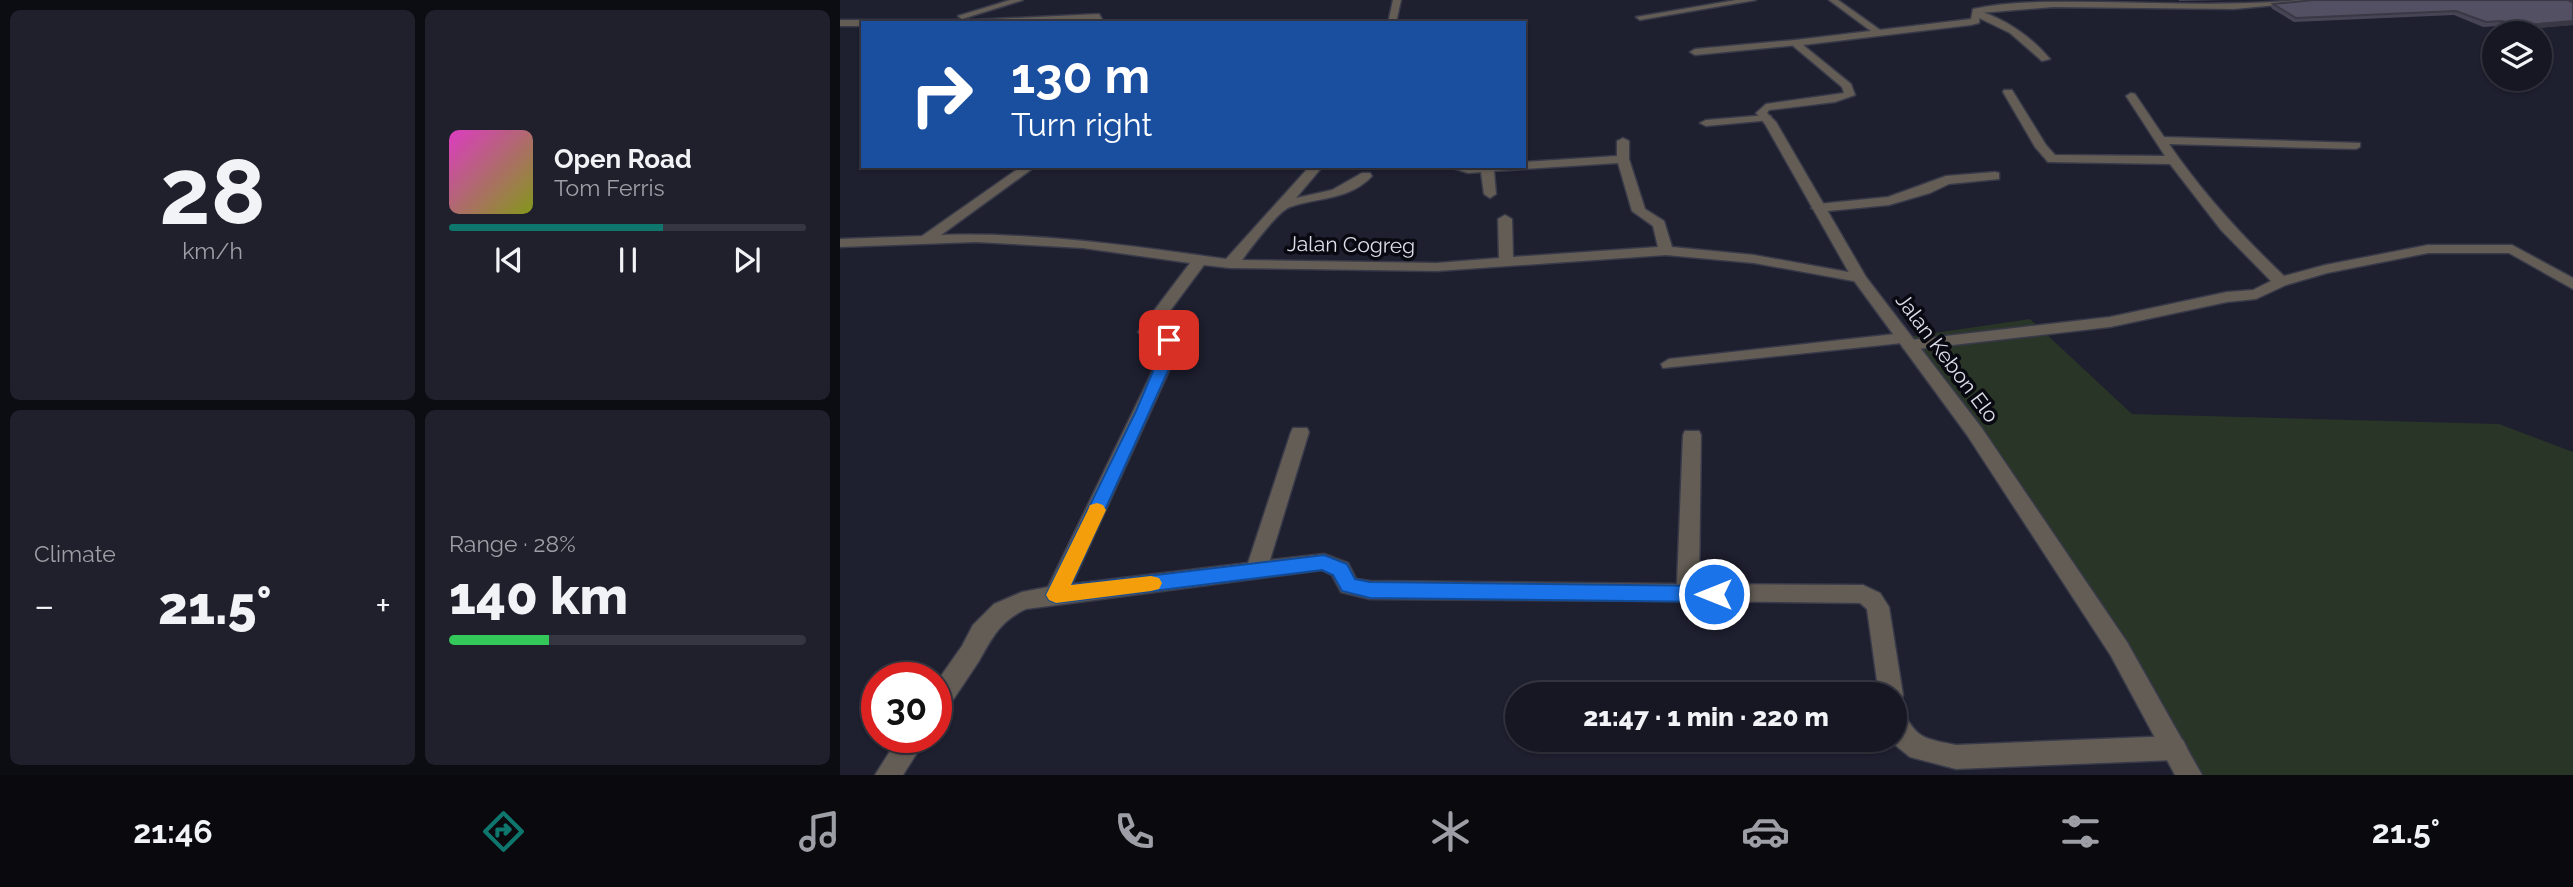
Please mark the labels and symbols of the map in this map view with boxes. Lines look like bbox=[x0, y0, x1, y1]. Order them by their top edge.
street label: Jalan Cogreg bbox=[1287, 231, 1415, 258]
street label: Jalan Kebon Elo bbox=[1891, 288, 2004, 427]
pin bbox=[1139, 310, 1199, 370]
position arrow bbox=[1677, 557, 1751, 631]
speed limit sign: 30 bbox=[861, 662, 952, 753]

